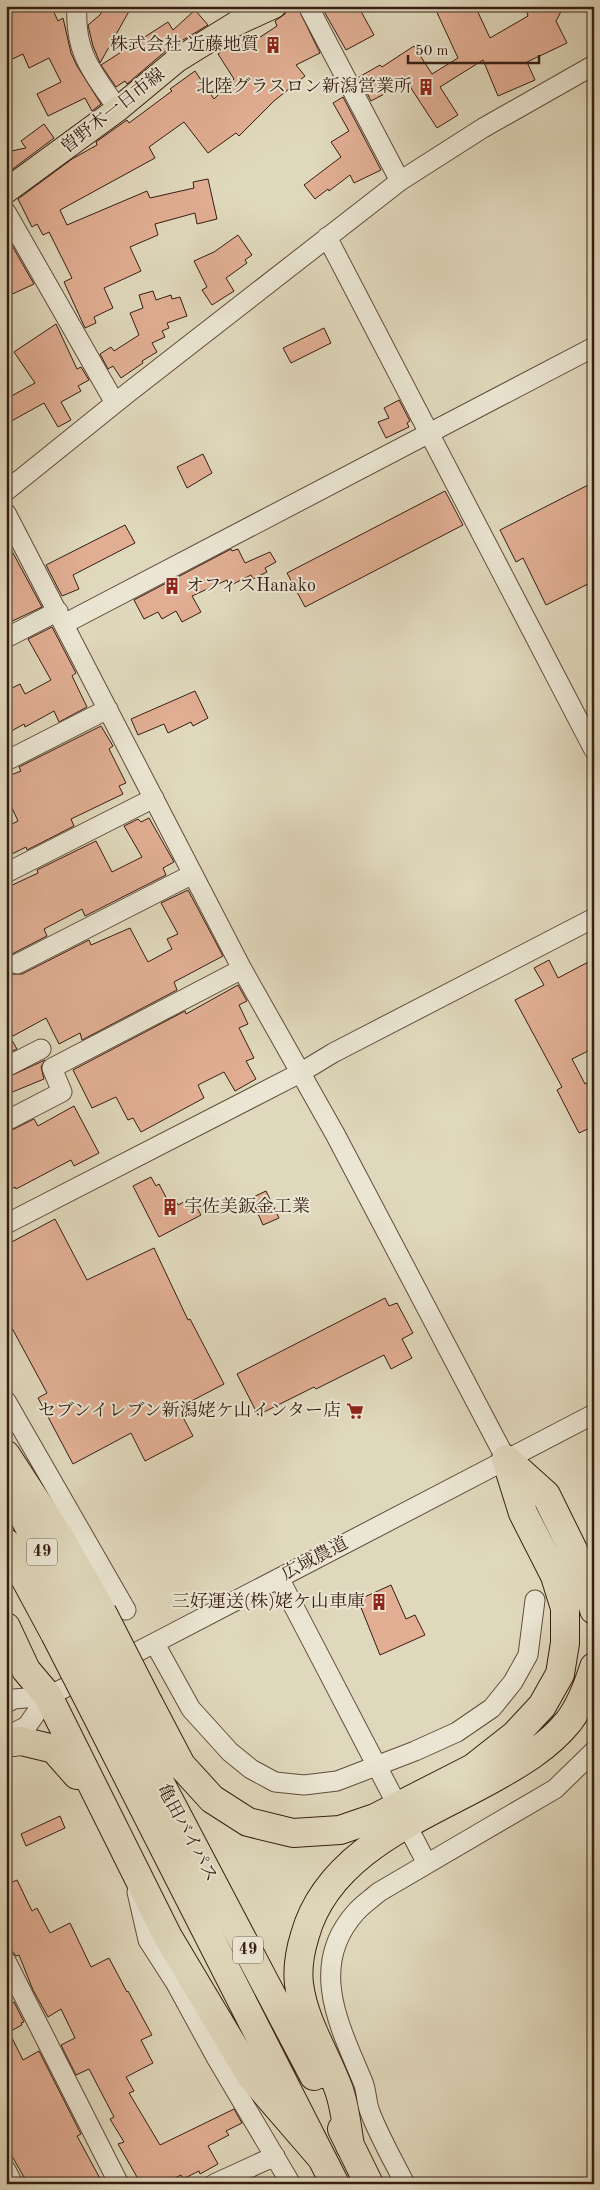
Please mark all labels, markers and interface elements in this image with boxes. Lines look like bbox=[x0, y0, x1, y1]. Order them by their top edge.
scale bar bbox=[408, 32, 539, 64]
place label: 株式会社 近藤地質 bbox=[110, 34, 259, 54]
building icon: 株式会社 近藤地質 bbox=[263, 35, 283, 55]
text: 50 m bbox=[415, 44, 449, 59]
street label: 曽野木一日市線 bbox=[57, 64, 168, 157]
place label: 北陸グラスロン新潟営業所 bbox=[197, 76, 412, 96]
building icon: 北陸グラスロン新潟営業所 bbox=[416, 77, 436, 97]
building icon: オフィスHanako bbox=[162, 576, 182, 596]
place label: オフィスHanako bbox=[186, 577, 316, 595]
place label: 宇佐美鈑金工業 bbox=[184, 1196, 310, 1216]
building icon: 宇佐美鈑金工業 bbox=[160, 1197, 180, 1217]
place label: セブンイレブン新潟姥ケ山インター店 bbox=[38, 1400, 341, 1420]
supermarket icon: セブンイレブン新潟姥ケ山インター店 bbox=[345, 1401, 365, 1421]
street label: 広域農道 bbox=[278, 1532, 351, 1584]
road number: 49 bbox=[27, 1538, 57, 1565]
place label: 三好運送(株)姥ケ山車庫 bbox=[172, 1591, 365, 1611]
building icon: 三好運送(株)姥ケ山車庫 bbox=[369, 1592, 389, 1612]
street label: 亀田バイパス bbox=[154, 1780, 222, 1885]
road number: 49 bbox=[233, 1936, 263, 1964]

